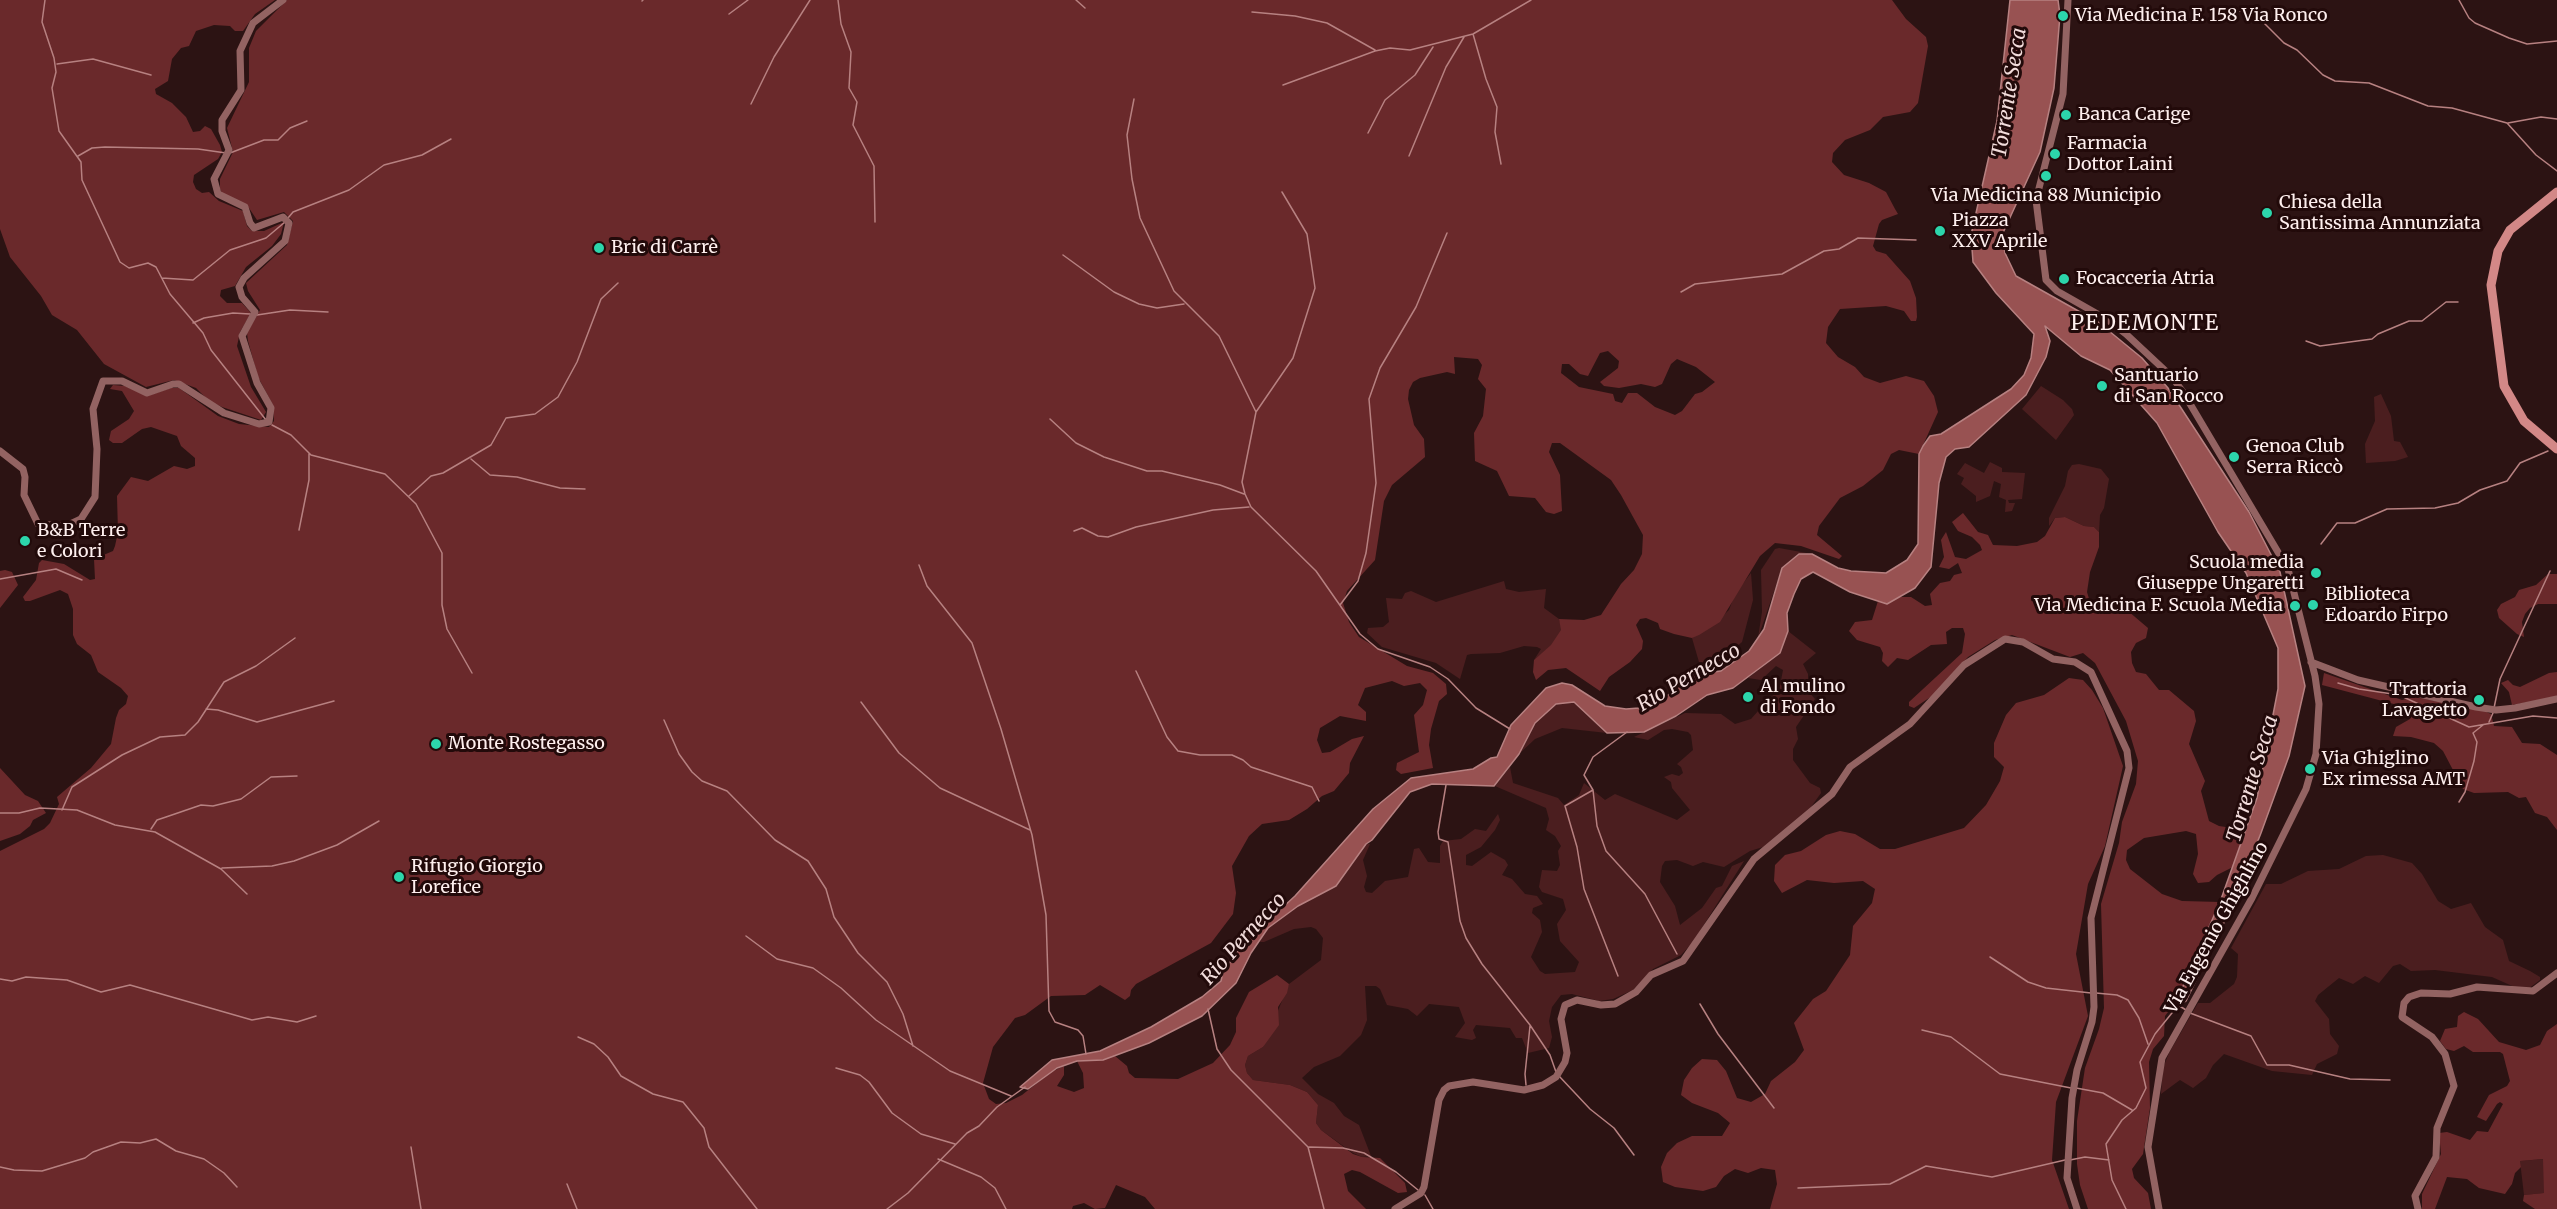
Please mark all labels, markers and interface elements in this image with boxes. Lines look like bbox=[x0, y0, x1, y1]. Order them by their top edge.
place label: Via Medicina F. 158 Via Ronco bbox=[2075, 5, 2328, 27]
marker: Via Medicina F. 158 Via Ronco bbox=[2056, 9, 2070, 23]
water label: Torrente Secca bbox=[1988, 26, 2032, 160]
place label: Banca Carige bbox=[2078, 104, 2190, 126]
marker: Banca Carige bbox=[2059, 108, 2073, 122]
place label: Farmacia Dottor Laini bbox=[2067, 133, 2173, 176]
marker: Farmacia Dottor Laini bbox=[2048, 147, 2062, 161]
marker: Via Medicina 88 Municipio bbox=[2039, 169, 2053, 183]
place label: Via Medicina 88 Municipio bbox=[1931, 185, 2161, 207]
place label: Chiesa della Santissima Annunziata bbox=[2279, 192, 2481, 234]
marker: Chiesa della Santissima Annunziata bbox=[2260, 206, 2274, 220]
place label: Piazza XXV Aprile bbox=[1952, 210, 2047, 252]
marker: Piazza XXV Aprile bbox=[1933, 224, 1947, 238]
place label: Bric di Carrè bbox=[611, 237, 718, 259]
marker: Bric di Carrè bbox=[592, 241, 606, 255]
place label: Focacceria Atria bbox=[2076, 268, 2214, 290]
marker: Focacceria Atria bbox=[2057, 272, 2071, 286]
district label: PEDEMONTE bbox=[2070, 311, 2220, 337]
place label: Santuario di San Rocco bbox=[2114, 365, 2224, 407]
marker: Santuario di San Rocco bbox=[2095, 379, 2109, 393]
place label: Genoa Club Serra Riccò bbox=[2246, 436, 2344, 478]
marker: Genoa Club Serra Riccò bbox=[2227, 450, 2241, 464]
place label: B&B Terre e Colori bbox=[37, 520, 125, 562]
marker: B&B Terre e Colori bbox=[18, 534, 32, 548]
place label: Scuola media Giuseppe Ungaretti bbox=[2137, 552, 2304, 594]
marker: Scuola media Giuseppe Ungaretti bbox=[2309, 566, 2323, 580]
place label: Biblioteca Edoardo Firpo bbox=[2325, 584, 2448, 626]
place label: Via Medicina F. Scuola Media bbox=[2034, 595, 2283, 617]
marker: Biblioteca Edoardo Firpo bbox=[2306, 598, 2320, 612]
marker: Via Medicina F. Scuola Media bbox=[2288, 599, 2302, 613]
water label: Rio Pernecco bbox=[1633, 639, 1745, 717]
place label: Al mulino di Fondo bbox=[1760, 676, 1845, 718]
place label: Trattoria Lavagetto bbox=[2382, 679, 2467, 722]
marker: Al mulino di Fondo bbox=[1741, 690, 1755, 704]
marker: Trattoria Lavagetto bbox=[2472, 693, 2486, 707]
water label: Torrente Secca bbox=[2222, 713, 2284, 845]
place label: Monte Rostegasso bbox=[448, 733, 605, 755]
marker: Monte Rostegasso bbox=[429, 737, 443, 751]
place label: Via Ghiglino Ex rimessa AMT bbox=[2322, 748, 2465, 790]
marker: Via Ghiglino Ex rimessa AMT bbox=[2303, 762, 2317, 776]
street label: Via Eugenio Ghighlino bbox=[2161, 838, 2273, 1018]
place label: Rifugio Giorgio Lorefice bbox=[411, 856, 543, 898]
marker: Rifugio Giorgio Lorefice bbox=[392, 870, 406, 884]
water label: Rio Pernecco bbox=[1197, 888, 1291, 990]

